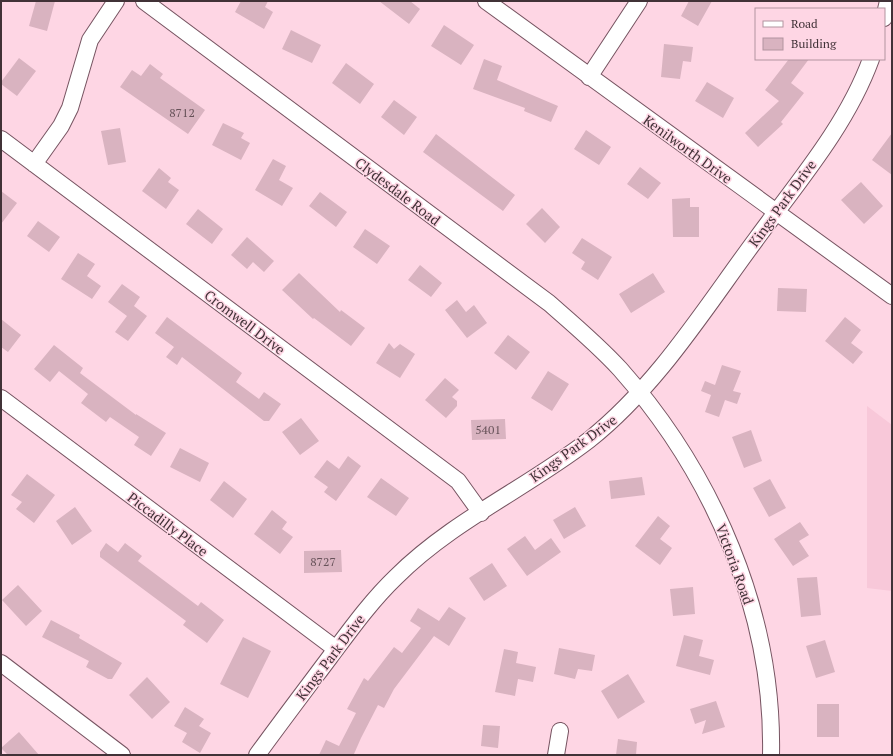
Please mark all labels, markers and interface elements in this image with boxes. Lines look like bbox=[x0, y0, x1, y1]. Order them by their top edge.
legend bbox=[755, 8, 885, 60]
text: Road bbox=[791, 16, 818, 31]
text: Building bbox=[791, 36, 837, 51]
house number: 8712 bbox=[169, 105, 195, 120]
street label: Kenilworth Drive bbox=[640, 110, 736, 188]
street label: Clydesdale Road bbox=[352, 153, 445, 229]
street label: Kings Park Drive bbox=[744, 156, 820, 250]
street label: Cromwell Drive bbox=[201, 285, 289, 359]
street label: Kings Park Drive bbox=[526, 410, 620, 486]
house number: 5401 bbox=[475, 422, 501, 437]
street label: Piccadilly Place bbox=[124, 487, 212, 561]
street label: Victoria Road bbox=[712, 521, 758, 607]
house number: 8727 bbox=[310, 554, 336, 569]
street label: Kings Park Drive bbox=[291, 610, 369, 704]

